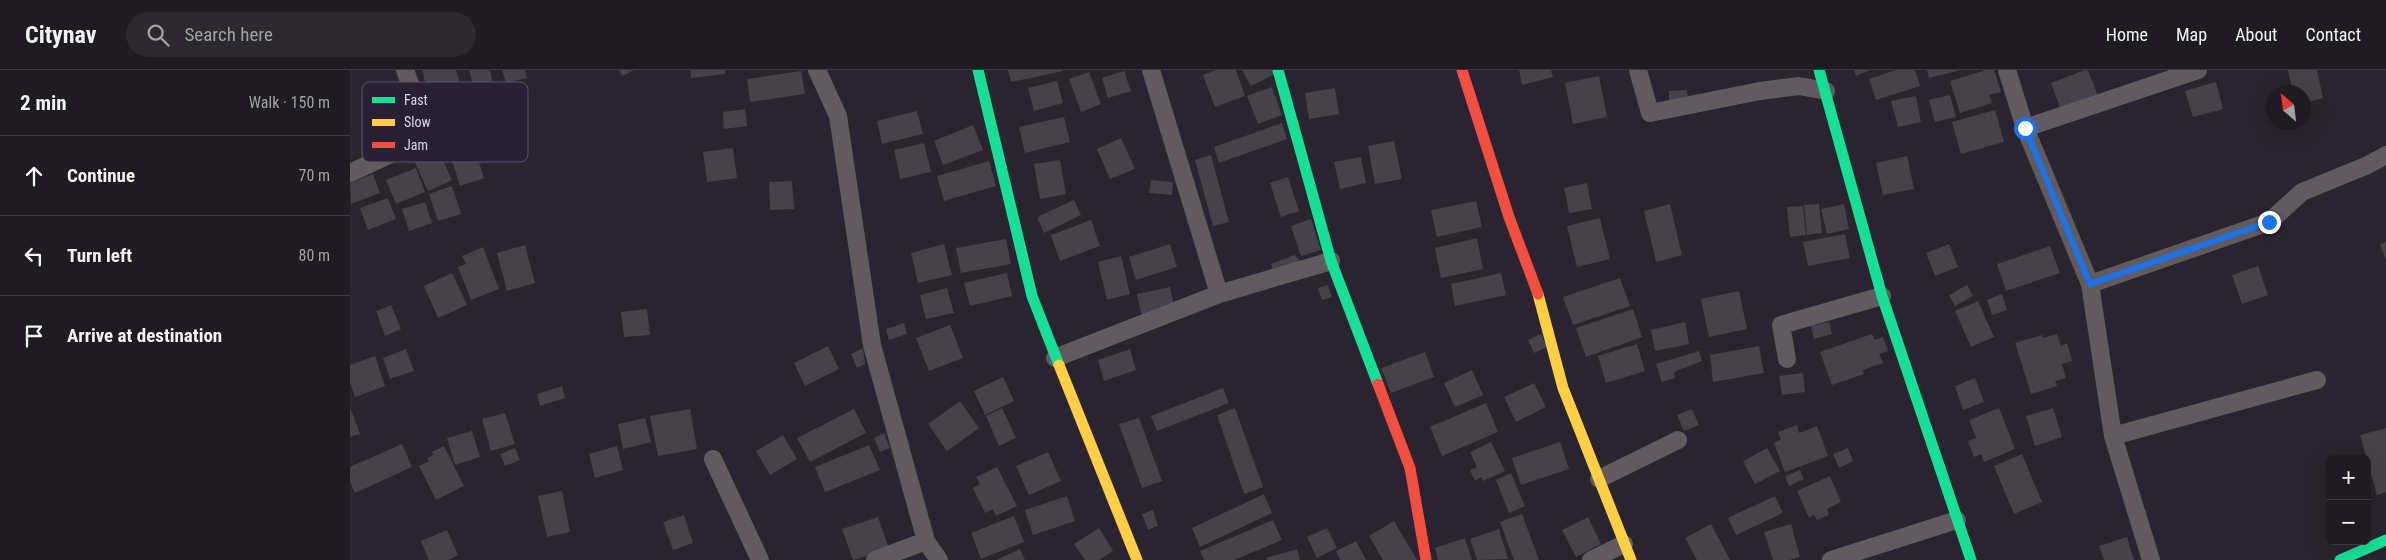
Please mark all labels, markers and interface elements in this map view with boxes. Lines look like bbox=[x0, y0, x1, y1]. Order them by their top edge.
search box bbox=[126, 12, 476, 57]
text: Citynav bbox=[25, 21, 96, 49]
icon: search bbox=[144, 21, 172, 49]
text: Search here bbox=[184, 23, 273, 46]
text: Home bbox=[2106, 24, 2148, 45]
text: Map bbox=[2176, 24, 2207, 45]
text: About bbox=[2235, 24, 2277, 45]
text: Contact bbox=[2305, 24, 2361, 45]
legend bbox=[362, 82, 528, 162]
north arrow bbox=[2266, 85, 2311, 130]
text: 2 min bbox=[20, 91, 67, 115]
text: Fast bbox=[404, 92, 428, 108]
text: Walk · 150 m bbox=[249, 93, 330, 112]
text: Slow bbox=[404, 114, 431, 130]
route start bbox=[2014, 117, 2037, 140]
text: Jam bbox=[404, 137, 428, 153]
icon: ahead bbox=[20, 162, 48, 190]
text: Continue bbox=[67, 164, 135, 187]
text: 70 m bbox=[298, 166, 330, 185]
route end bbox=[2258, 211, 2281, 234]
icon: left bbox=[20, 242, 48, 270]
text: Turn left bbox=[67, 244, 132, 267]
text: 80 m bbox=[298, 246, 330, 265]
icon: arrive bbox=[20, 322, 48, 350]
text: Arrive at destination bbox=[67, 324, 222, 347]
map controls bbox=[2326, 455, 2371, 545]
button: + bbox=[2326, 455, 2371, 500]
button: − bbox=[2326, 500, 2371, 545]

